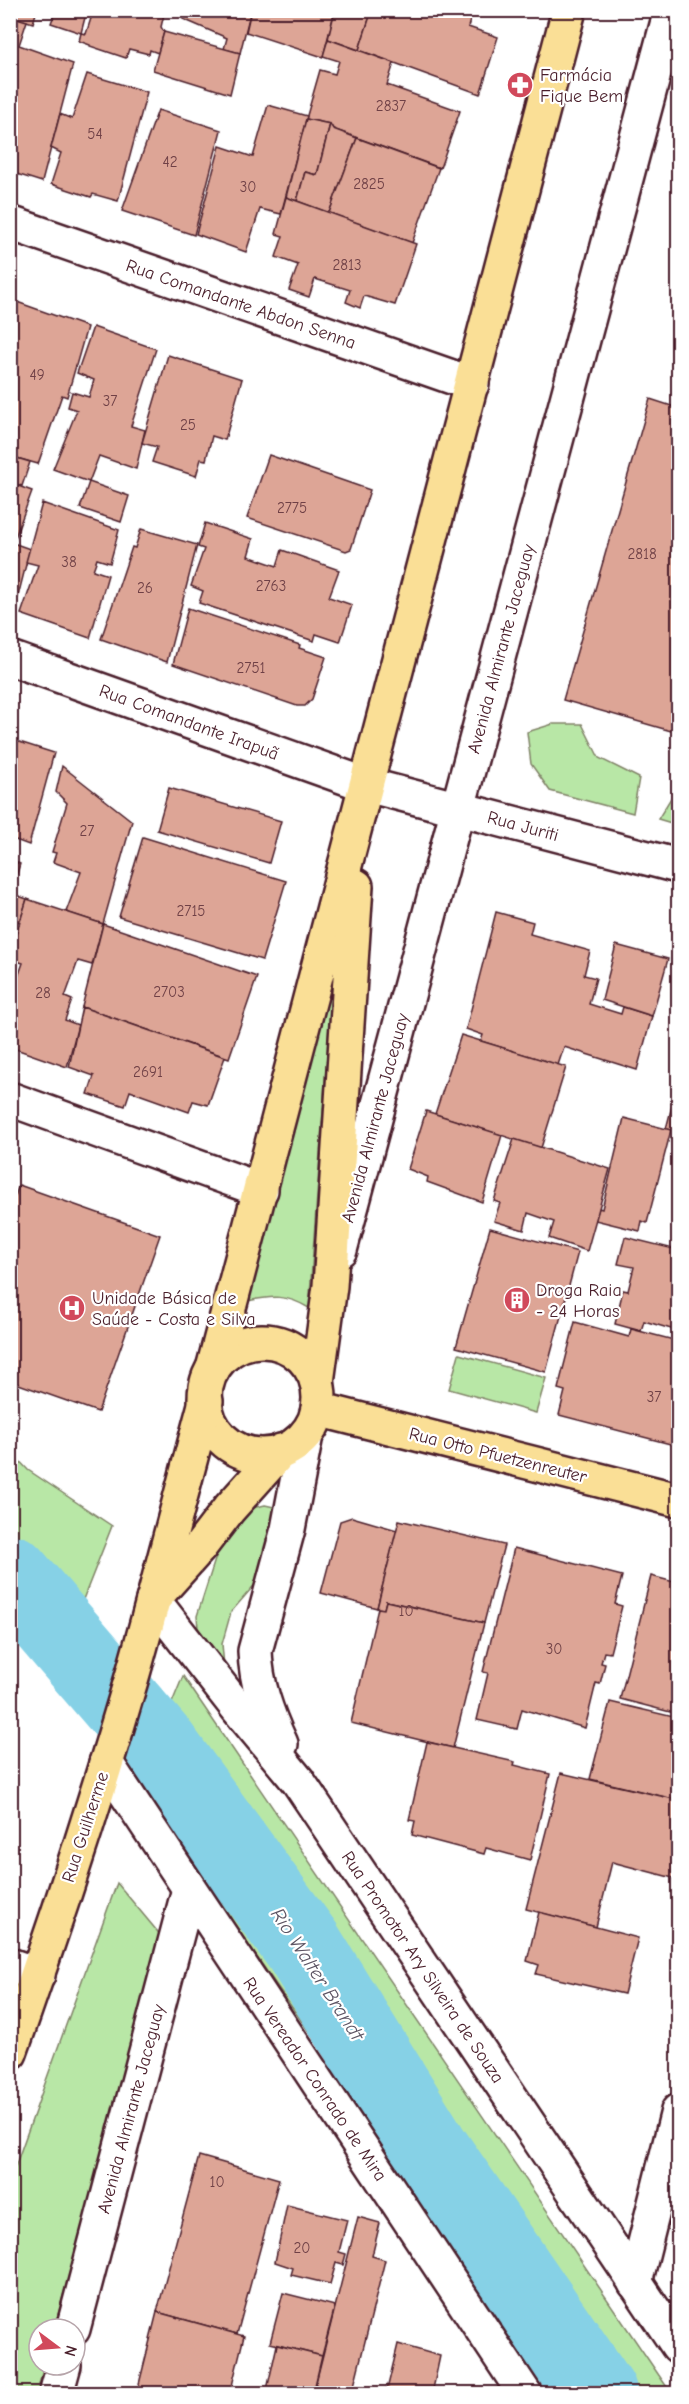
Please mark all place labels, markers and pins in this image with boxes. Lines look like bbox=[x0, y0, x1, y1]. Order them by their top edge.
place label: Farmácia Fique Bem bbox=[540, 65, 623, 107]
pharmacy icon: Farmácia Fique Bem bbox=[505, 70, 535, 100]
place label: Droga Raia - 24 Horas bbox=[536, 1280, 622, 1322]
building icon: Droga Raia - 24 Horas bbox=[502, 1285, 532, 1315]
place label: Unidade Básica de Saúde - Costa e Silva bbox=[92, 1288, 256, 1330]
hospital icon: Unidade Básica de Saúde - Costa e Silva bbox=[57, 1293, 87, 1323]

